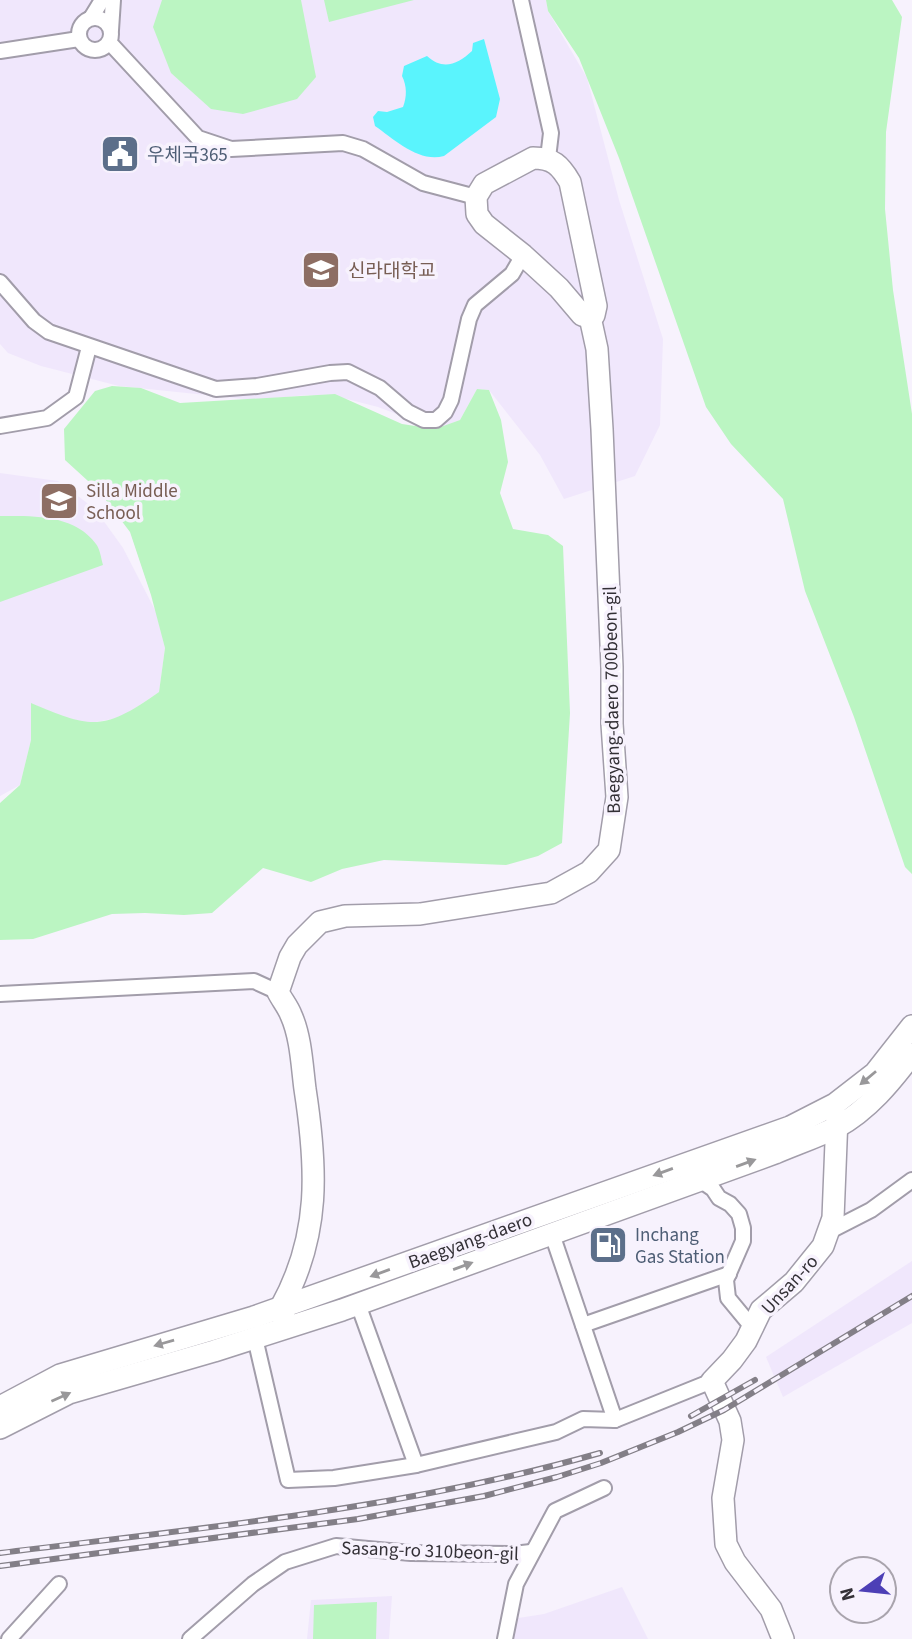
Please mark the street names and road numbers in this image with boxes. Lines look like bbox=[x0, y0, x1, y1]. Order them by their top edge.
street label: Baegyang-daero 700beon-gil bbox=[597, 586, 628, 814]
street label: Baegyang-daero bbox=[405, 1206, 536, 1276]
street label: Unsan-ro bbox=[755, 1249, 825, 1321]
street label: Sasang-ro 310beon-gil bbox=[341, 1535, 519, 1568]

